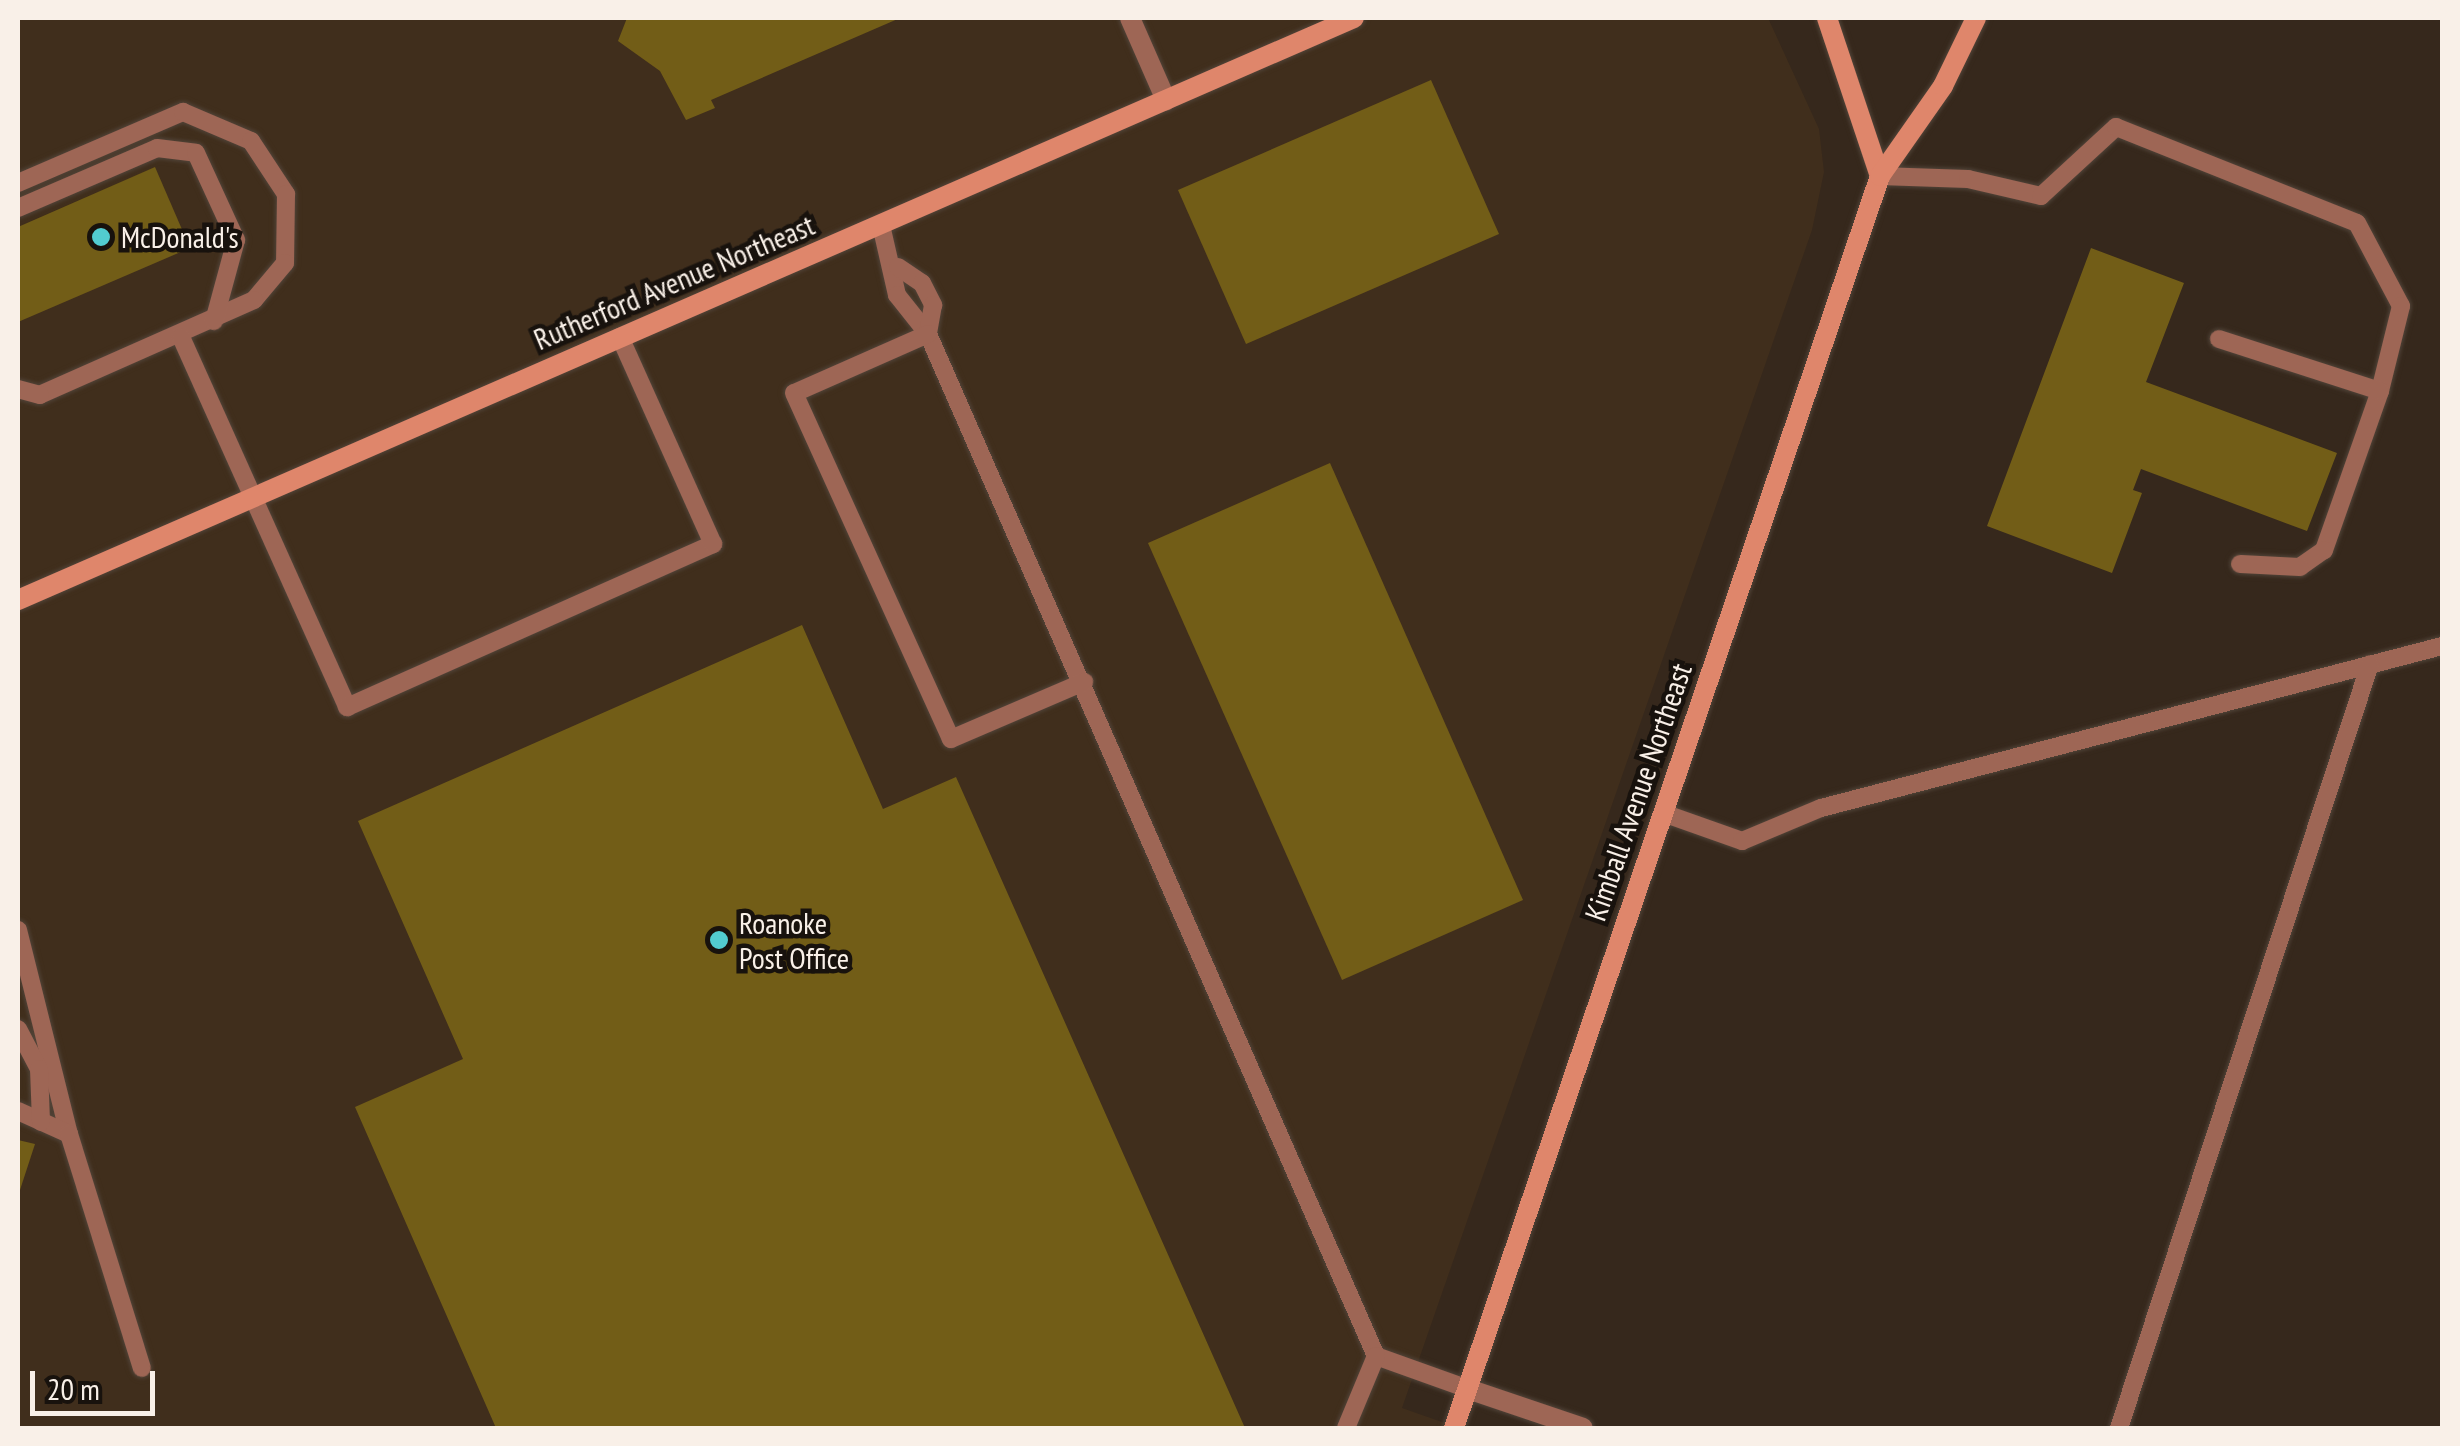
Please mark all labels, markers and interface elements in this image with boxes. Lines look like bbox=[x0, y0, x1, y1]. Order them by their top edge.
street label: Rutherford Avenue Northeast bbox=[528, 206, 820, 358]
place label: McDonald's bbox=[121, 219, 239, 255]
marker: McDonald's bbox=[90, 226, 112, 248]
street label: Kimball Avenue Northeast bbox=[1577, 658, 1699, 926]
place label: Roanoke Post Office bbox=[739, 905, 849, 976]
marker: Roanoke Post Office bbox=[708, 929, 730, 951]
scale bar bbox=[35, 1351, 160, 1413]
text: 20 m bbox=[47, 1369, 100, 1408]

